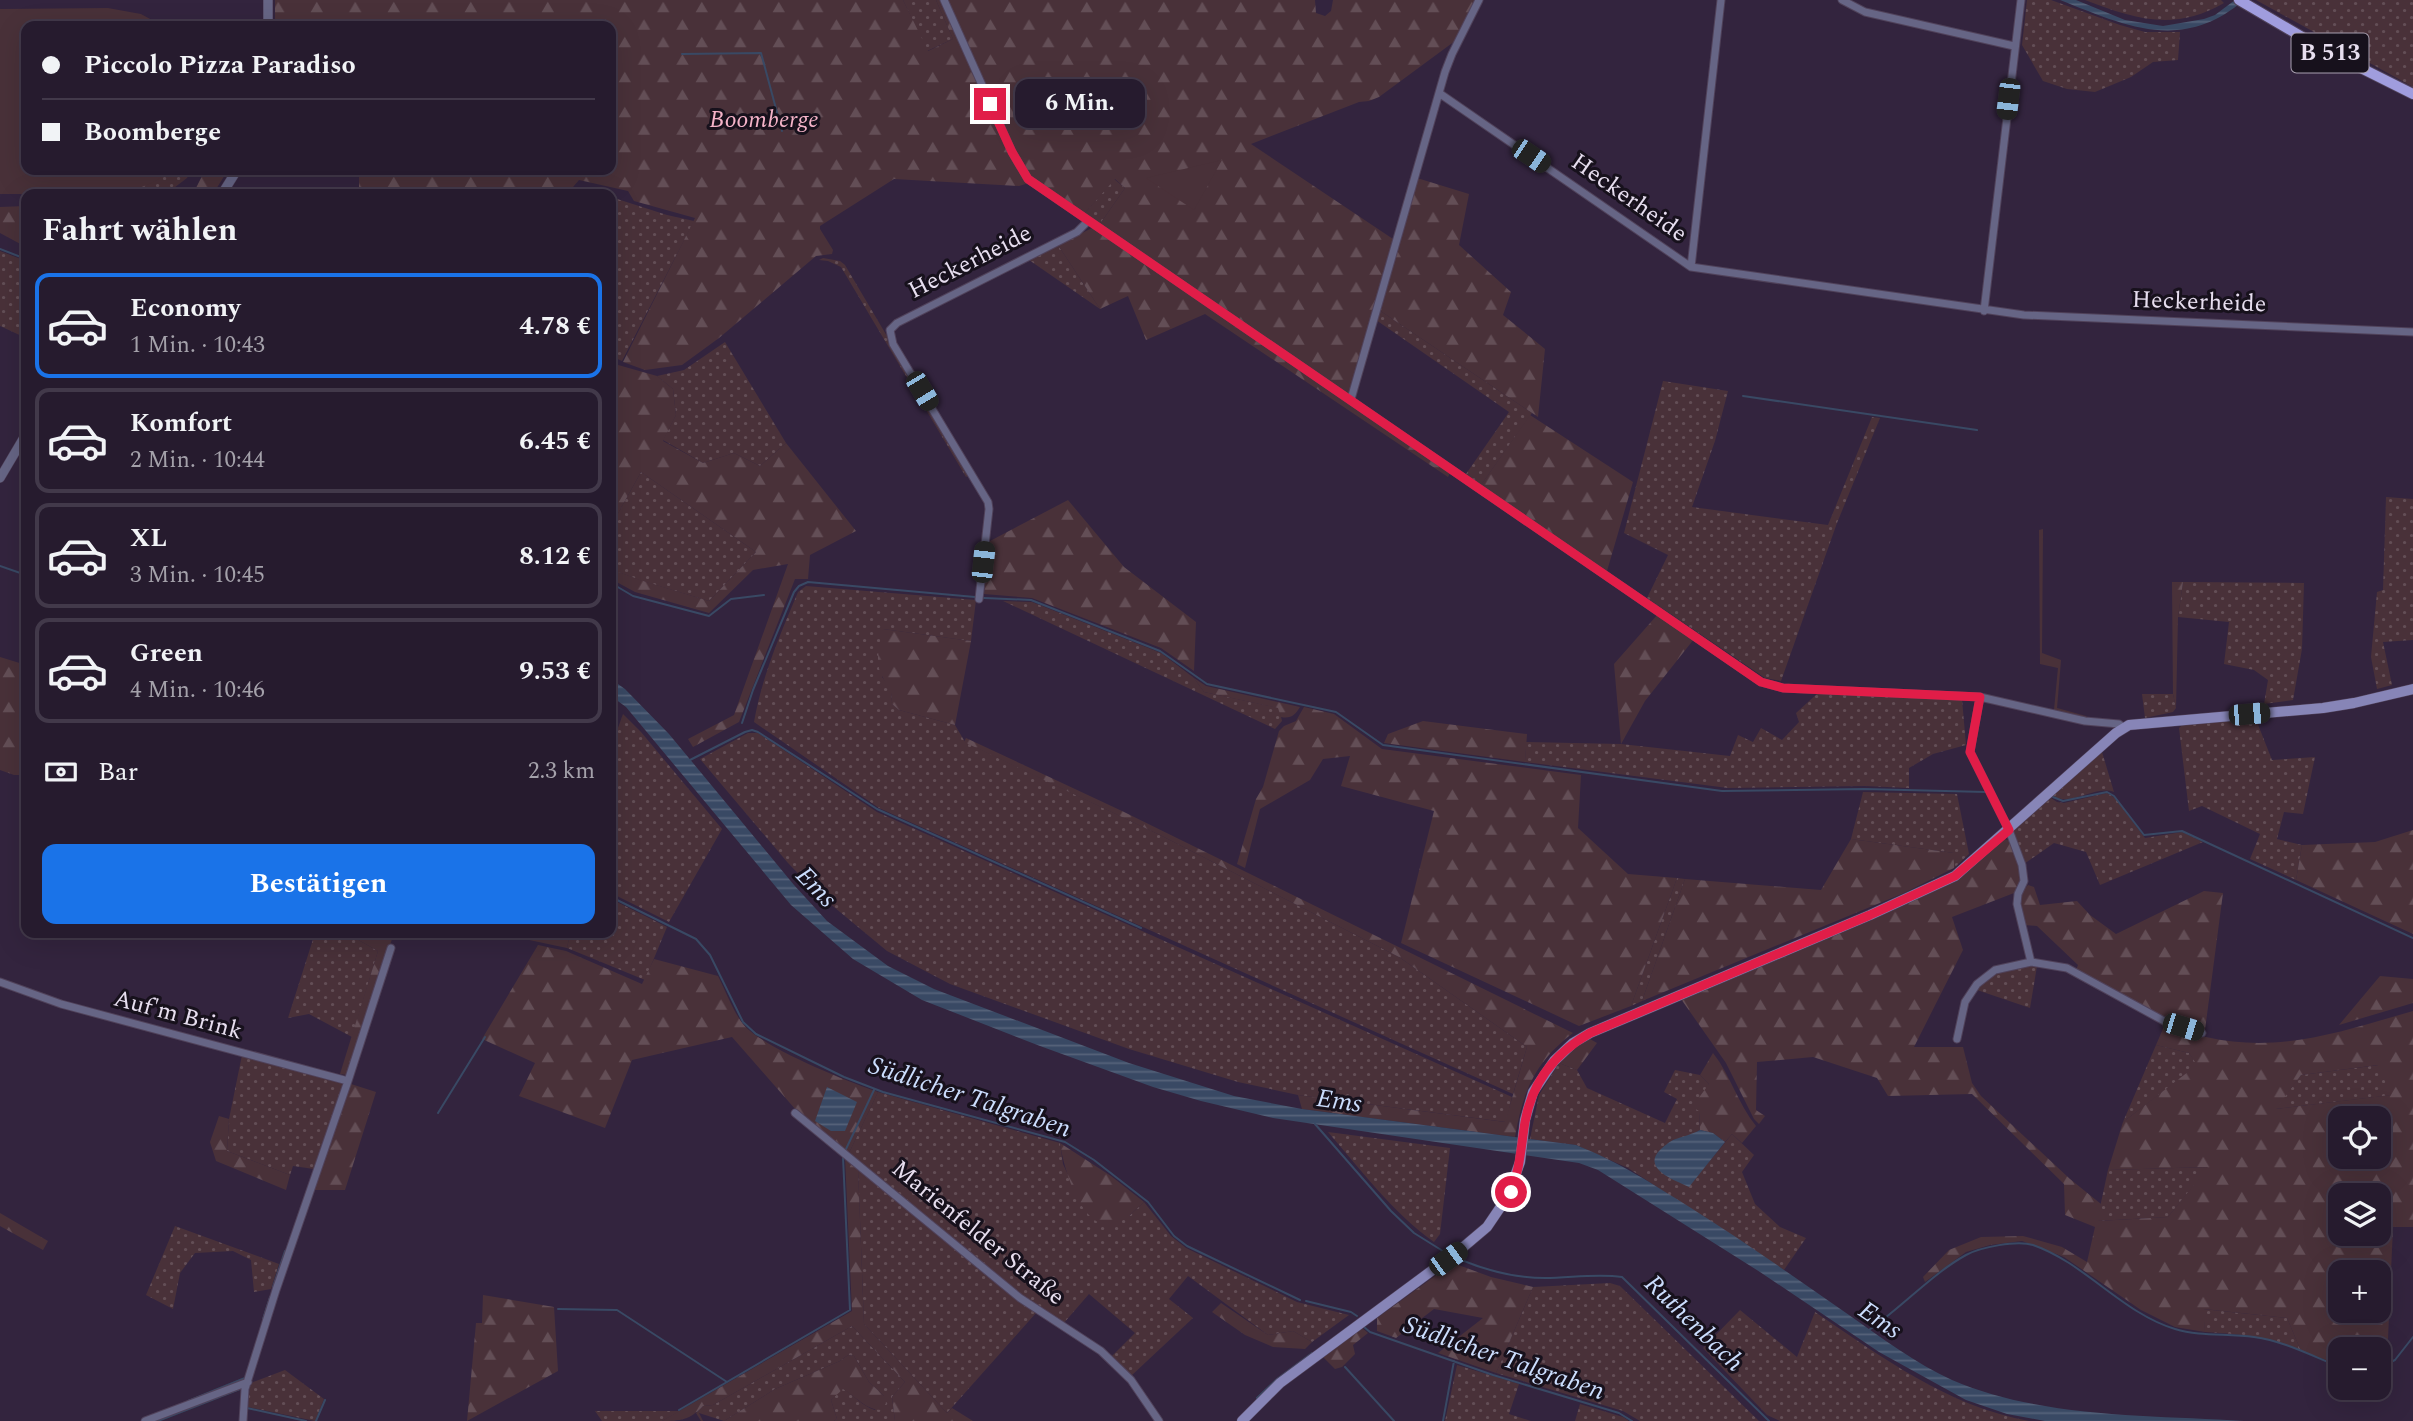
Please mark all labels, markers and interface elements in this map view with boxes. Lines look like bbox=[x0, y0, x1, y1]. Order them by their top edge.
road number: B 513 bbox=[2292, 34, 2368, 72]
text: Piccolo Pizza Paradiso bbox=[84, 45, 356, 85]
car bbox=[1996, 77, 2021, 121]
callout: 6 Min. bbox=[1014, 80, 1144, 128]
text: 6 Min. bbox=[1045, 86, 1115, 121]
route end bbox=[974, 88, 1006, 120]
park label: Boomberge bbox=[709, 102, 819, 138]
text: Boomberge bbox=[84, 112, 221, 152]
car bbox=[1508, 136, 1555, 176]
street label: Heckerheide bbox=[1563, 145, 1695, 251]
text: Fahrt wählen bbox=[42, 206, 237, 255]
street label: Heckerheide bbox=[902, 215, 1038, 309]
street label: Heckerheide bbox=[2131, 282, 2267, 322]
text: Economy bbox=[130, 288, 240, 328]
icon: car bbox=[46, 294, 109, 357]
text: 4.78 € bbox=[519, 306, 591, 346]
text: 1 Min. · 10:43 bbox=[130, 328, 265, 363]
car bbox=[903, 368, 942, 414]
text: Komfort bbox=[130, 403, 232, 443]
icon: car bbox=[46, 409, 109, 472]
text: 6.45 € bbox=[519, 421, 591, 461]
text: 2 Min. · 10:44 bbox=[130, 443, 265, 478]
text: XL bbox=[130, 518, 167, 558]
icon: car bbox=[46, 524, 109, 587]
text: 8.12 € bbox=[519, 536, 591, 576]
car bbox=[971, 540, 996, 584]
text: 3 Min. · 10:45 bbox=[130, 558, 265, 593]
text: Green bbox=[130, 633, 203, 673]
icon: car bbox=[46, 639, 109, 702]
text: 9.53 € bbox=[519, 651, 591, 691]
text: 4 Min. · 10:46 bbox=[130, 673, 265, 708]
car bbox=[2228, 702, 2271, 726]
text: Bar bbox=[98, 752, 138, 792]
icon: cash bbox=[42, 753, 80, 791]
text: 2.3 km bbox=[528, 754, 595, 789]
button: Bestätigen bbox=[42, 844, 595, 924]
water label: Ems bbox=[786, 857, 846, 917]
street label: Auf'm Brink bbox=[110, 981, 246, 1049]
car bbox=[2160, 1011, 2207, 1043]
water label: Südlicher Talgraben bbox=[864, 1045, 1077, 1149]
water label: Ems bbox=[1314, 1078, 1364, 1124]
map controls bbox=[2328, 1106, 2391, 1400]
button: locate bbox=[2328, 1106, 2391, 1169]
street label: Marienfelder Straße bbox=[884, 1152, 1072, 1314]
route start bbox=[1495, 1176, 1527, 1208]
button: layers bbox=[2328, 1183, 2391, 1246]
car bbox=[1425, 1238, 1472, 1280]
button: + bbox=[2328, 1260, 2391, 1323]
water label: Ruthenbach bbox=[1635, 1265, 1753, 1381]
water label: Ems bbox=[1850, 1291, 1910, 1349]
water label: Südlicher Talgraben bbox=[1398, 1305, 1610, 1411]
button: − bbox=[2328, 1337, 2391, 1400]

